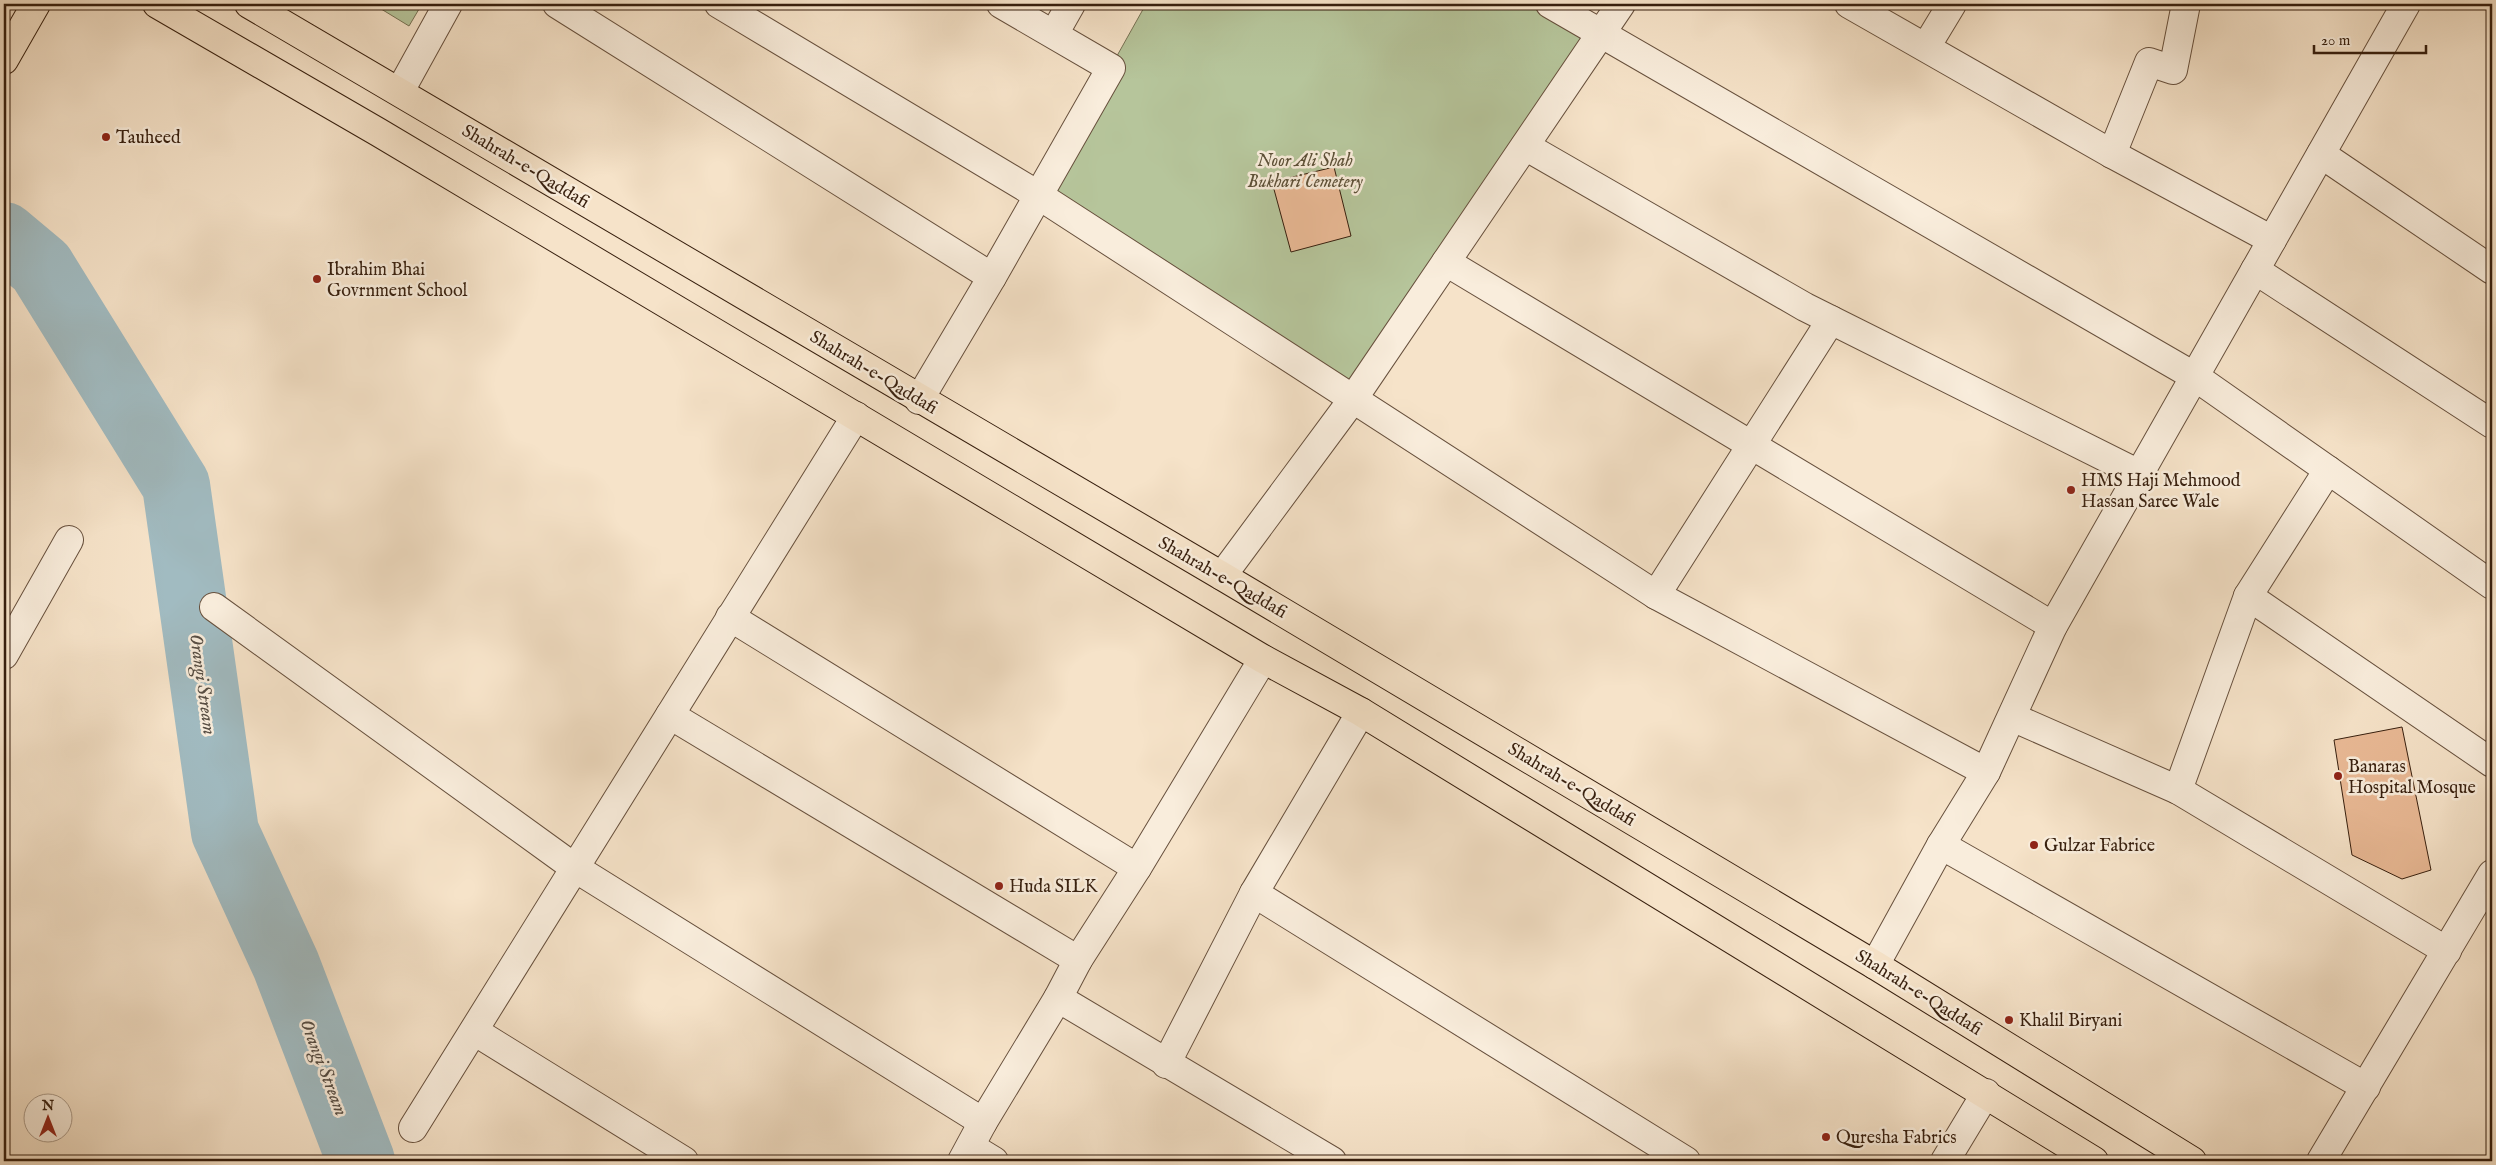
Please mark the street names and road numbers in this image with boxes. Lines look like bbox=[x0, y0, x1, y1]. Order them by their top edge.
street label: Shahrah-e-Qaddafi bbox=[457, 120, 593, 215]
street label: Shahrah-e-Qaddafi bbox=[805, 326, 941, 421]
street label: Shahrah-e-Qaddafi bbox=[1154, 532, 1291, 625]
street label: Shahrah-e-Qaddafi bbox=[1503, 738, 1639, 833]
street label: Shahrah-e-Qaddafi bbox=[1851, 945, 1986, 1041]

